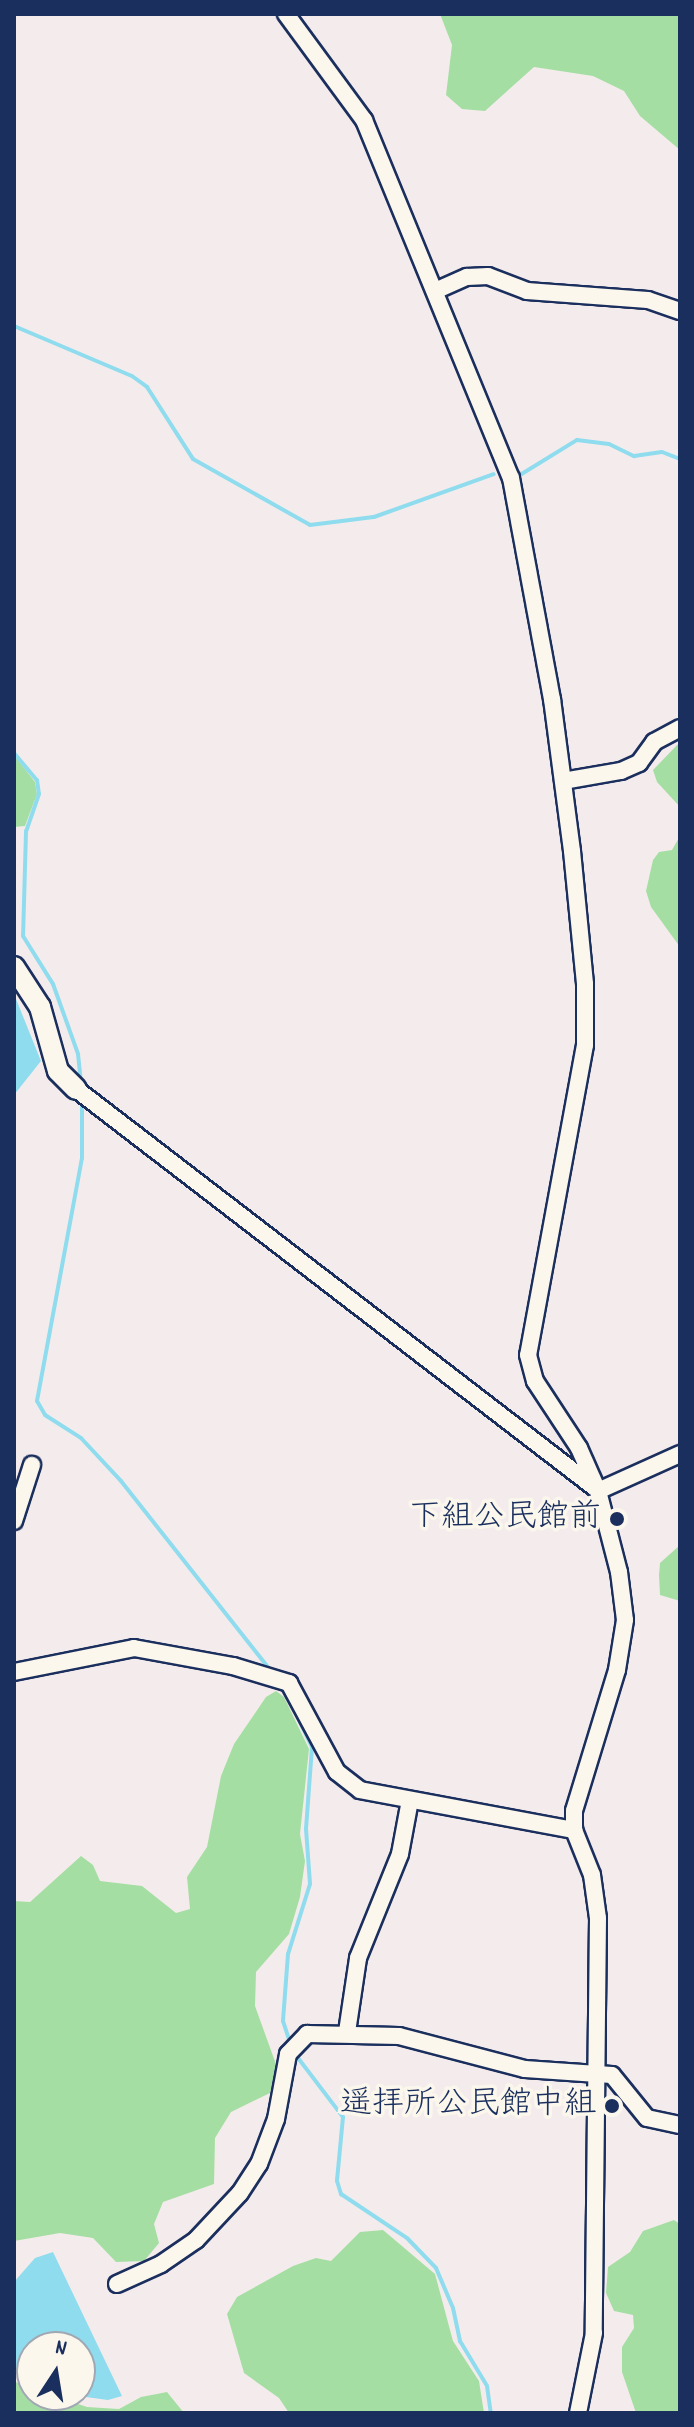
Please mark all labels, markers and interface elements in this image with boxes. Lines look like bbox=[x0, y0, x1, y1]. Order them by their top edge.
place label: 下組公民館前 bbox=[409, 1500, 601, 1538]
marker: 下組公民館前 bbox=[608, 1510, 626, 1528]
place label: 遥拝所公民館中組 bbox=[340, 2087, 596, 2125]
marker: 遥拝所公民館中組 bbox=[603, 2097, 621, 2115]
north arrow bbox=[16, 2331, 96, 2411]
text: N bbox=[52, 2333, 69, 2365]

